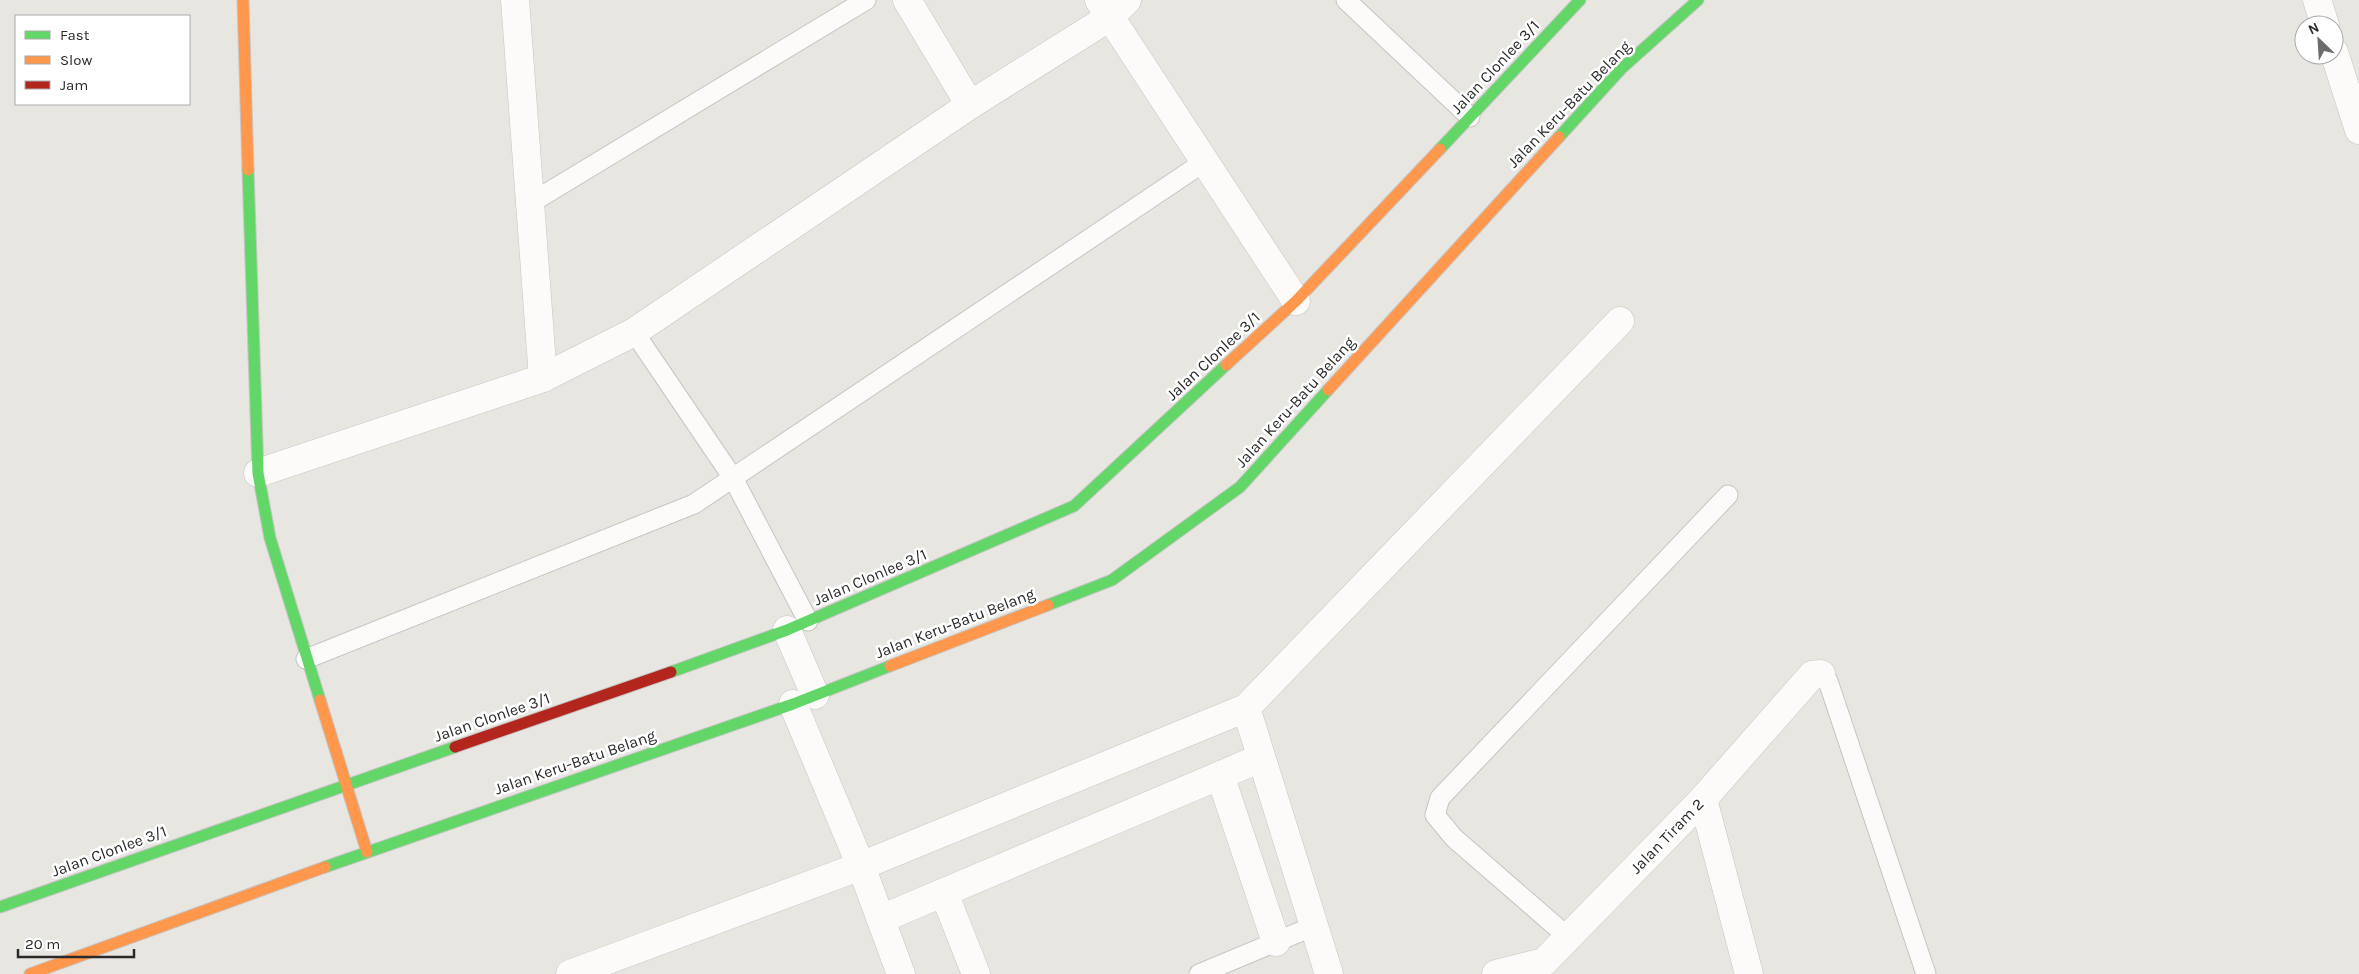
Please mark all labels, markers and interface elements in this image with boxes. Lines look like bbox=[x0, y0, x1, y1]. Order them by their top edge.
legend bbox=[15, 15, 190, 105]
north arrow bbox=[2294, 15, 2344, 65]
street label: Jalan Clonlee 3/1 bbox=[1447, 16, 1543, 118]
text: N bbox=[2306, 19, 2322, 38]
text: Fast bbox=[60, 26, 90, 44]
street label: Jalan Keru-Batu Belang bbox=[1503, 36, 1635, 172]
text: Slow bbox=[60, 51, 92, 69]
text: Jam bbox=[60, 76, 88, 94]
street label: Jalan Clonlee 3/1 bbox=[1162, 308, 1264, 404]
street label: Jalan Keru-Batu Belang bbox=[1231, 333, 1359, 471]
street label: Jalan Clonlee 3/1 bbox=[811, 545, 929, 609]
street label: Jalan Keru-Batu Belang bbox=[873, 584, 1037, 662]
street label: Jalan Clonlee 3/1 bbox=[432, 688, 552, 746]
street label: Jalan Keru-Batu Belang bbox=[492, 725, 658, 799]
street label: Jalan Tiram 2 bbox=[1626, 794, 1708, 878]
street label: Jalan Clonlee 3/1 bbox=[49, 821, 169, 881]
scale bar bbox=[18, 926, 134, 958]
text: 20 m bbox=[25, 935, 60, 953]

